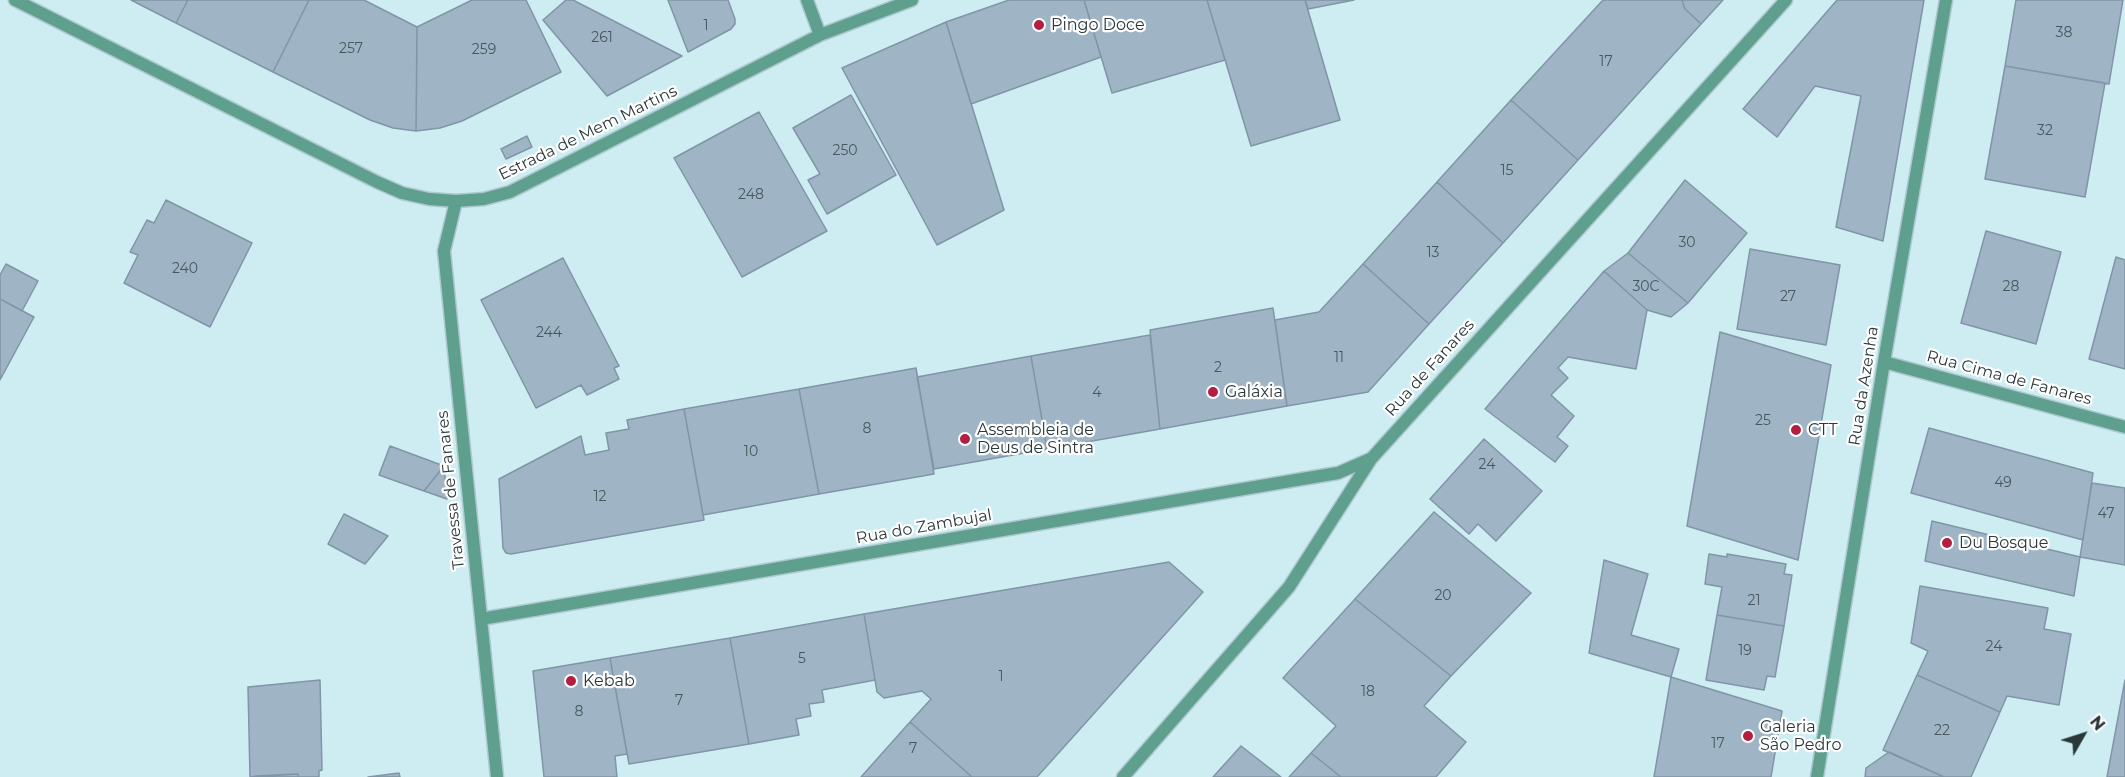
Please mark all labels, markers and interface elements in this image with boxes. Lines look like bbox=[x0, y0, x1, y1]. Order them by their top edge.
place label: Pingo Doce bbox=[1051, 15, 1145, 35]
house number: 1 bbox=[703, 18, 709, 34]
marker: Pingo Doce bbox=[1032, 18, 1046, 32]
house number: 38 bbox=[2056, 25, 2072, 41]
house number: 261 bbox=[591, 30, 613, 46]
house number: 257 bbox=[339, 41, 363, 57]
house number: 259 bbox=[472, 42, 496, 58]
house number: 17 bbox=[1599, 54, 1613, 70]
street label: Estrada de Mem Martins bbox=[496, 81, 680, 185]
house number: 32 bbox=[2037, 123, 2053, 139]
house number: 250 bbox=[832, 143, 858, 159]
house number: 15 bbox=[1501, 163, 1513, 179]
house number: 248 bbox=[738, 187, 764, 203]
house number: 30 bbox=[1678, 235, 1696, 251]
house number: 13 bbox=[1427, 245, 1439, 261]
house number: 240 bbox=[172, 261, 198, 277]
house number: 30C bbox=[1632, 279, 1660, 295]
house number: 28 bbox=[2003, 279, 2019, 295]
house number: 27 bbox=[1780, 289, 1796, 305]
street label: Rua de Fanares bbox=[1381, 316, 1479, 420]
house number: 244 bbox=[536, 325, 562, 341]
street label: Rua da Azenha bbox=[1845, 325, 1883, 447]
street label: Rua Cima de Fanares bbox=[1924, 347, 2094, 409]
house number: 11 bbox=[1334, 350, 1344, 366]
house number: 2 bbox=[1214, 360, 1222, 376]
place label: Galáxia bbox=[1225, 382, 1283, 402]
house number: 4 bbox=[1092, 385, 1102, 401]
marker: Galáxia bbox=[1206, 385, 1220, 399]
street label: Travessa de Fanares bbox=[433, 410, 469, 570]
house number: 25 bbox=[1755, 413, 1771, 429]
place label: Assembleia de Deus de Sintra bbox=[977, 420, 1094, 458]
place label: CTT bbox=[1808, 420, 1838, 440]
house number: 8 bbox=[863, 421, 871, 437]
marker: CTT bbox=[1789, 423, 1803, 437]
marker: Assembleia de Deus de Sintra bbox=[958, 432, 972, 446]
house number: 10 bbox=[744, 444, 758, 460]
house number: 24 bbox=[1479, 457, 1495, 473]
house number: 49 bbox=[1994, 475, 2012, 491]
house number: 12 bbox=[593, 489, 607, 505]
street label: Rua do Zambujal bbox=[855, 506, 993, 548]
house number: 47 bbox=[2098, 506, 2114, 522]
place label: Du Bosque bbox=[1959, 533, 2048, 553]
marker: Du Bosque bbox=[1940, 536, 1954, 550]
house number: 20 bbox=[1434, 588, 1452, 604]
house number: 21 bbox=[1747, 593, 1761, 609]
house number: 24 bbox=[1986, 639, 2002, 655]
house number: 19 bbox=[1738, 643, 1752, 659]
house number: 5 bbox=[798, 651, 806, 667]
house number: 1 bbox=[998, 669, 1004, 685]
place label: Kebab bbox=[583, 671, 635, 691]
marker: Kebab bbox=[564, 674, 578, 688]
house number: 18 bbox=[1361, 684, 1375, 700]
house number: 7 bbox=[675, 693, 683, 709]
house number: 8 bbox=[575, 704, 583, 720]
north arrow bbox=[2053, 705, 2113, 765]
text: N bbox=[2086, 712, 2109, 734]
place label: Galeria São Pedro bbox=[1760, 717, 1842, 755]
house number: 22 bbox=[1934, 723, 1950, 739]
marker: Galeria São Pedro bbox=[1741, 729, 1755, 743]
house number: 17 bbox=[1711, 736, 1725, 752]
house number: 7 bbox=[909, 741, 917, 757]

